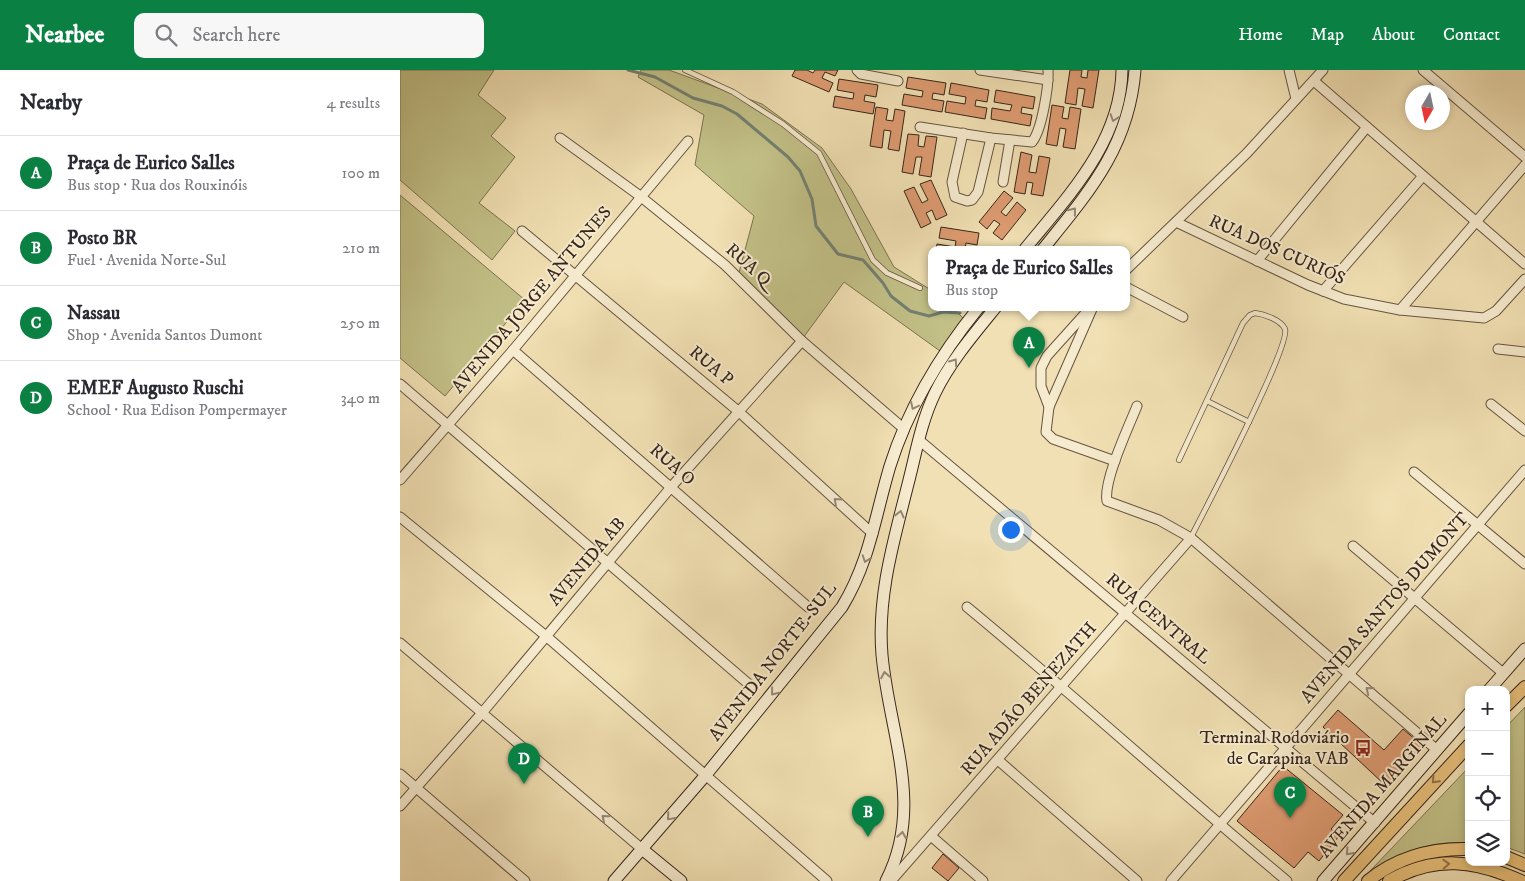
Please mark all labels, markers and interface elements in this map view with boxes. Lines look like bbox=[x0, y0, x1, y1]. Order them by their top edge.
search box bbox=[134, 13, 484, 58]
text: Nearbee bbox=[25, 20, 104, 50]
icon: search bbox=[152, 21, 180, 49]
text: Search here bbox=[192, 24, 280, 47]
text: Home bbox=[1238, 24, 1283, 46]
text: Map bbox=[1311, 24, 1344, 46]
text: About bbox=[1372, 24, 1415, 46]
text: Contact bbox=[1443, 24, 1500, 46]
north arrow bbox=[1405, 85, 1450, 130]
text: Nearby bbox=[20, 90, 82, 116]
text: 4 results bbox=[327, 93, 380, 113]
one-way arrow bbox=[1109, 113, 1119, 121]
text: Praça de Eurico Salles bbox=[67, 152, 235, 175]
text: A bbox=[31, 163, 41, 183]
text: 100 m bbox=[342, 163, 380, 183]
text: Bus stop · Rua dos Rouxinóis bbox=[67, 175, 247, 195]
street label: AVENIDA JORGE ANTUNES bbox=[447, 202, 617, 398]
one-way arrow bbox=[1068, 208, 1077, 217]
street label: RUA DOS CURIÓS bbox=[1205, 210, 1349, 290]
text: Posto BR bbox=[67, 227, 137, 250]
text: B bbox=[31, 238, 41, 258]
text: 210 m bbox=[342, 238, 380, 258]
street label: RUA Q bbox=[721, 239, 782, 297]
popup bbox=[928, 246, 1130, 311]
text: Fuel · Avenida Norte-Sul bbox=[67, 250, 226, 270]
text: Praça de Eurico Salles bbox=[945, 257, 1113, 280]
text: Bus stop bbox=[945, 280, 998, 300]
text: Nassau bbox=[67, 302, 120, 325]
text: C bbox=[31, 313, 41, 333]
text: 250 m bbox=[340, 313, 380, 333]
text: Shop · Avenida Santos Dumont bbox=[67, 325, 262, 345]
pin: A bbox=[1013, 327, 1045, 368]
street label: RUA P bbox=[684, 341, 738, 391]
one-way arrow bbox=[948, 358, 957, 368]
text: EMEF Augusto Ruschi bbox=[67, 377, 244, 400]
text: D bbox=[30, 388, 42, 408]
text: 340 m bbox=[341, 388, 380, 408]
text: School · Rua Edison Pompermayer bbox=[67, 400, 287, 420]
one-way arrow bbox=[910, 401, 920, 410]
street label: RUA O bbox=[645, 439, 699, 491]
one-way arrow bbox=[833, 498, 842, 507]
street label: AVENIDA SANTOS DUMONT bbox=[1296, 508, 1474, 708]
one-way arrow bbox=[895, 511, 905, 519]
street label: AVENIDA AB bbox=[544, 513, 630, 611]
your location bbox=[998, 517, 1024, 543]
one-way arrow bbox=[862, 554, 872, 563]
street label: RUA CENTRAL bbox=[1101, 569, 1215, 669]
street label: AVENIDA NORTE-SUL bbox=[704, 578, 842, 746]
street label: RUA ADÃO BENEZATH bbox=[956, 617, 1102, 780]
one-way arrow bbox=[881, 670, 891, 679]
one-way arrow bbox=[771, 686, 779, 695]
map controls bbox=[1465, 686, 1510, 866]
button: + bbox=[1465, 686, 1510, 731]
one-way arrow bbox=[1366, 688, 1375, 696]
street label: AVENIDA MARGINAL bbox=[1314, 709, 1452, 863]
place label: Terminal Rodoviário de Carapina VAB bbox=[1200, 727, 1349, 770]
button: − bbox=[1465, 731, 1510, 776]
bus stop icon: Terminal Rodoviário de Carapina VAB bbox=[1353, 738, 1373, 758]
pin: D bbox=[508, 743, 540, 784]
one-way arrow bbox=[1432, 774, 1441, 783]
button: locate bbox=[1465, 776, 1510, 821]
pin: C bbox=[1274, 777, 1306, 818]
pin: B bbox=[852, 796, 884, 837]
one-way arrow bbox=[666, 811, 675, 820]
one-way arrow bbox=[601, 814, 610, 823]
button: layers bbox=[1465, 821, 1510, 866]
one-way arrow bbox=[897, 831, 907, 840]
one-way arrow bbox=[1346, 847, 1355, 856]
one-way arrow bbox=[1442, 859, 1450, 870]

